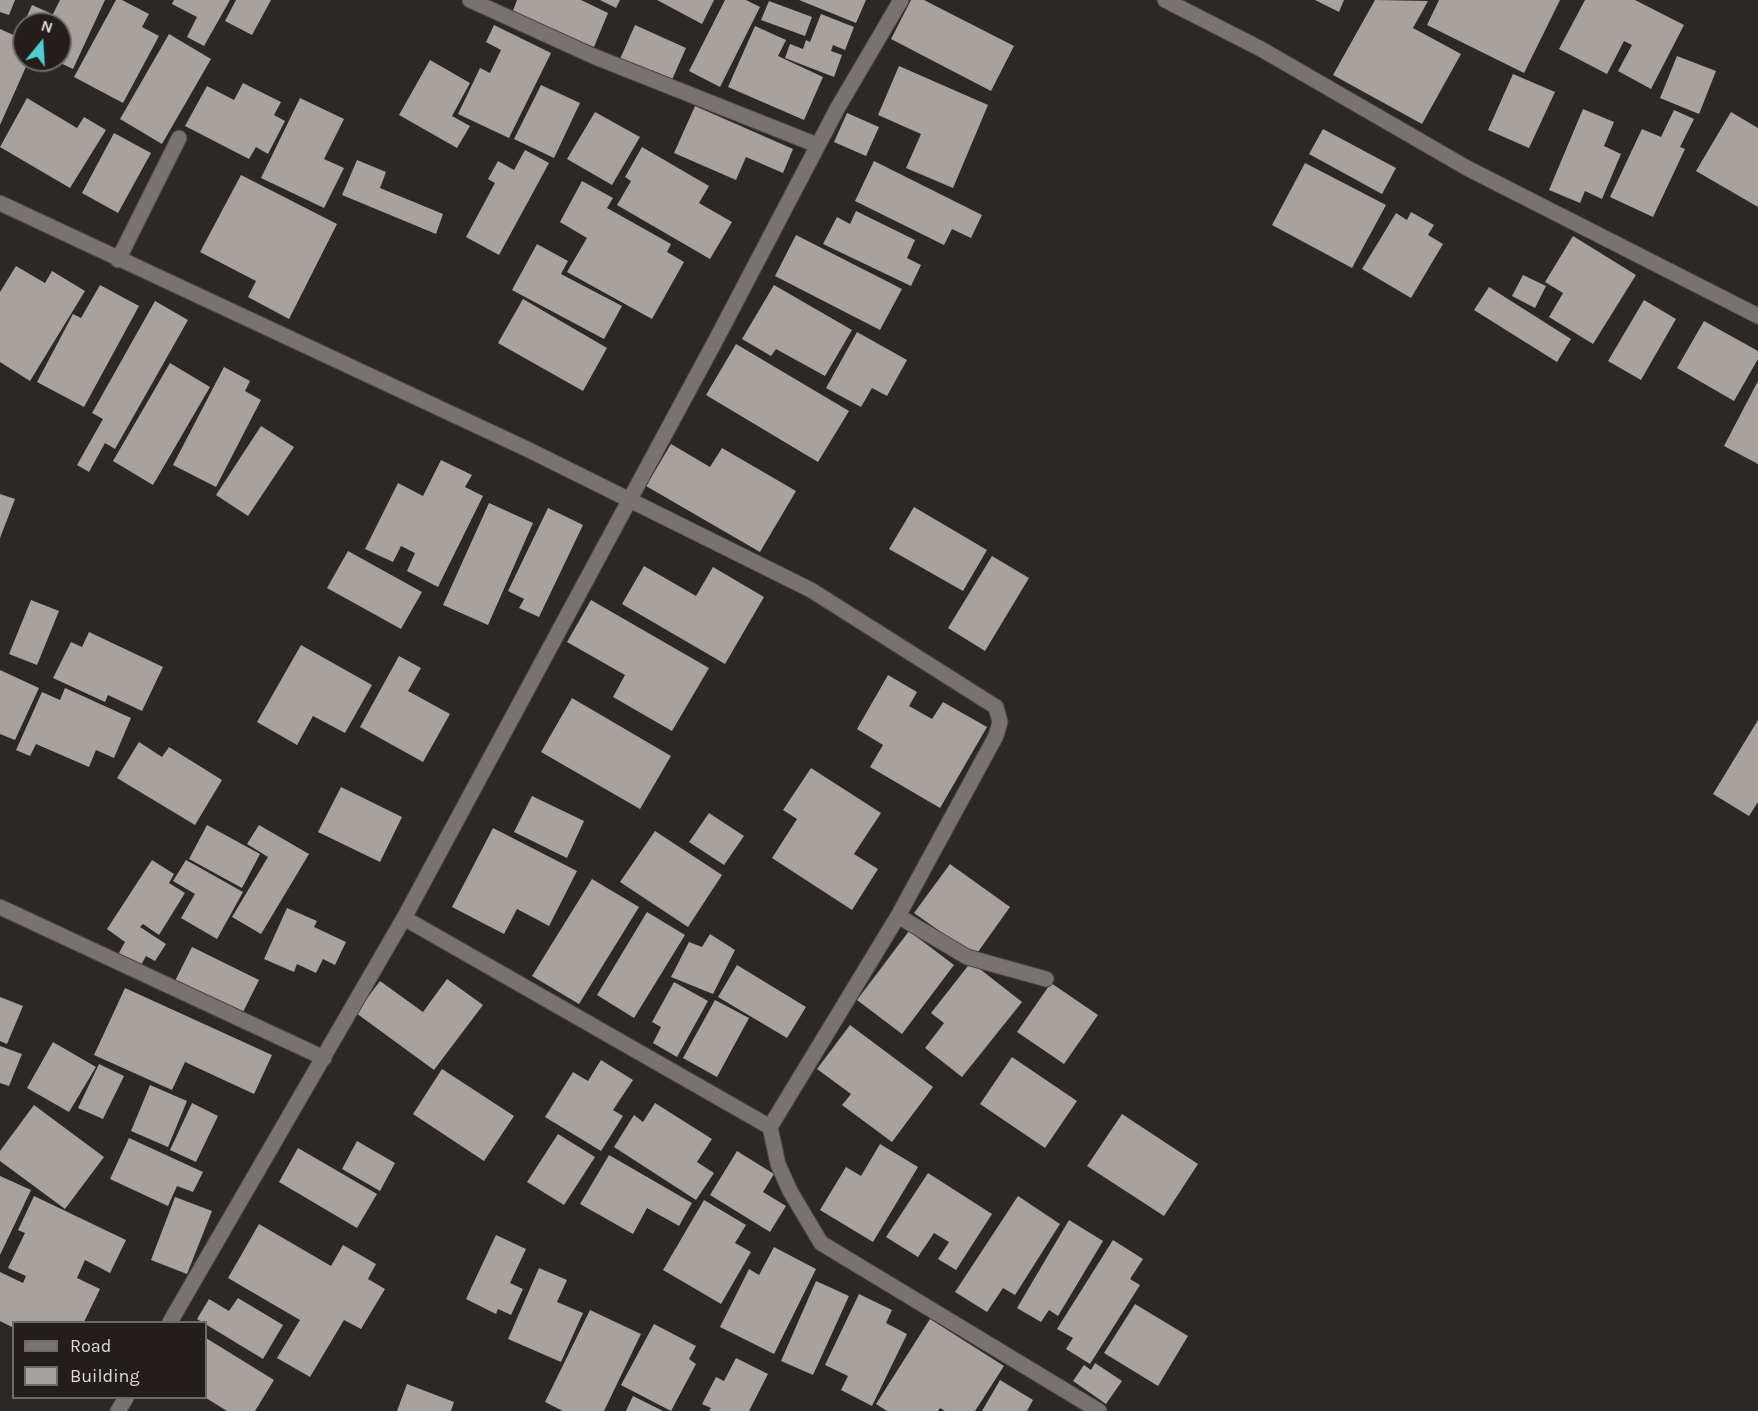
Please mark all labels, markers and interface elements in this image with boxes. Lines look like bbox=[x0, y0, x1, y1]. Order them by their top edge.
north arrow bbox=[12, 12, 72, 72]
text: N bbox=[39, 15, 55, 37]
legend bbox=[12, 1321, 207, 1399]
text: Road bbox=[70, 1335, 111, 1357]
text: Building bbox=[70, 1365, 140, 1387]

